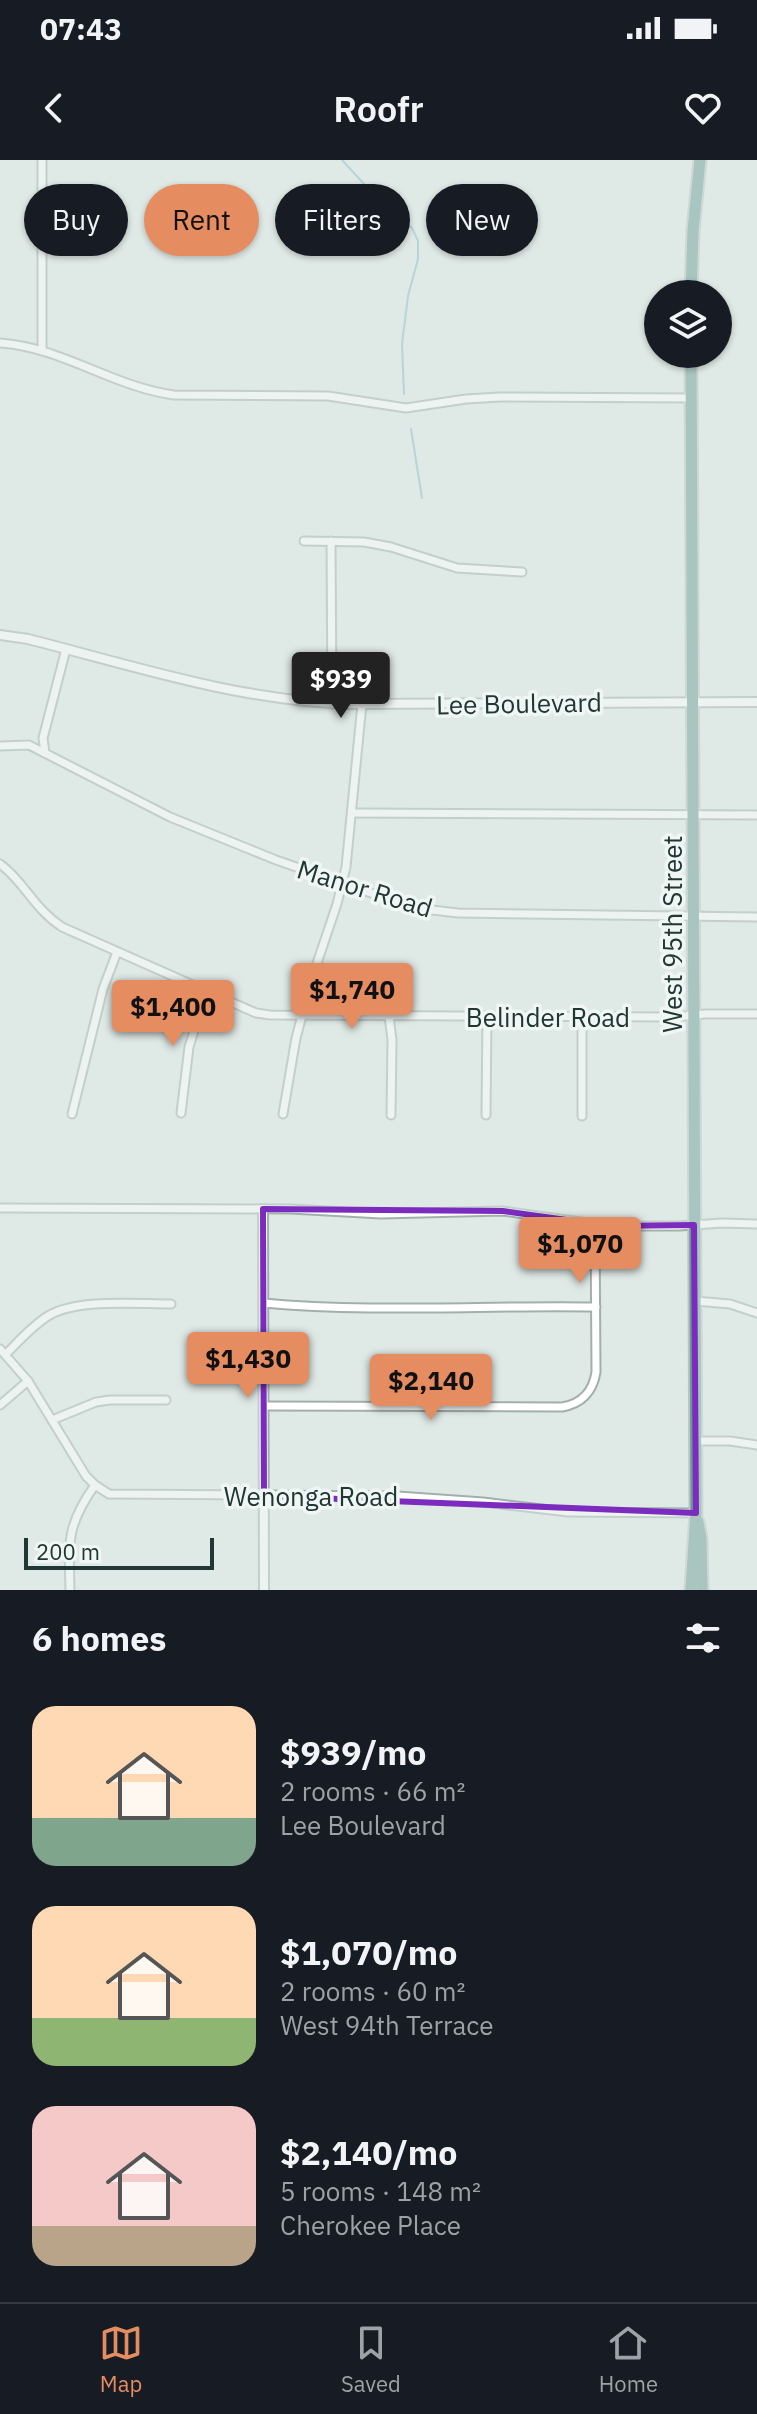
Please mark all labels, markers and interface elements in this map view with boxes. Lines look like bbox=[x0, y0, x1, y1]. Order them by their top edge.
text: 07:43 bbox=[40, 9, 122, 48]
text: Roofr bbox=[333, 85, 424, 132]
icon: back bbox=[32, 86, 76, 130]
icon: heart bbox=[681, 86, 725, 130]
chip: Buy bbox=[24, 184, 128, 256]
chip: Rent bbox=[144, 184, 259, 256]
chip: Filters bbox=[275, 184, 410, 256]
chip: New bbox=[426, 184, 538, 256]
map controls bbox=[644, 280, 732, 368]
button: layers bbox=[644, 280, 732, 368]
pin: $939 bbox=[294, 652, 388, 720]
text: $939 bbox=[310, 661, 372, 695]
street label: Lee Boulevard bbox=[436, 685, 602, 721]
street label: West 95th Street bbox=[655, 835, 689, 1033]
street label: Manor Road bbox=[293, 851, 437, 925]
pin: $1,740 bbox=[287, 963, 417, 1031]
text: $1,740 bbox=[309, 972, 395, 1006]
pin: $1,400 bbox=[108, 980, 238, 1048]
text: $1,400 bbox=[130, 989, 216, 1023]
street label: Belinder Road bbox=[466, 1000, 630, 1034]
pin: $1,070 bbox=[515, 1217, 645, 1285]
text: $1,070 bbox=[537, 1226, 623, 1260]
pin: $1,430 bbox=[183, 1332, 313, 1400]
text: $1,430 bbox=[205, 1341, 291, 1375]
pin: $2,140 bbox=[366, 1354, 496, 1422]
text: $2,140 bbox=[388, 1363, 474, 1397]
street label: Wenonga Road bbox=[224, 1479, 398, 1513]
scale bar bbox=[24, 1534, 214, 1570]
text: 200 m bbox=[36, 1537, 100, 1566]
text: 6 homes bbox=[32, 1616, 167, 1660]
icon: filters bbox=[681, 1616, 725, 1660]
text: $939/mo bbox=[280, 1730, 427, 1774]
icon: home bbox=[96, 1738, 192, 1834]
text: 2 rooms · 66 m² bbox=[280, 1774, 465, 1808]
text: Lee Boulevard bbox=[280, 1808, 446, 1842]
text: $1,070/mo bbox=[280, 1930, 457, 1974]
icon: home bbox=[96, 1938, 192, 2034]
text: 2 rooms · 60 m² bbox=[280, 1974, 465, 2008]
text: West 94th Terrace bbox=[280, 2008, 494, 2042]
text: $2,140/mo bbox=[280, 2130, 457, 2174]
icon: home bbox=[96, 2138, 192, 2234]
text: 5 rooms · 148 m² bbox=[280, 2174, 481, 2208]
text: Cherokee Place bbox=[280, 2208, 461, 2242]
tab: Map bbox=[99, 2321, 143, 2398]
tab: Saved bbox=[341, 2321, 401, 2398]
tab: Home bbox=[599, 2321, 658, 2398]

